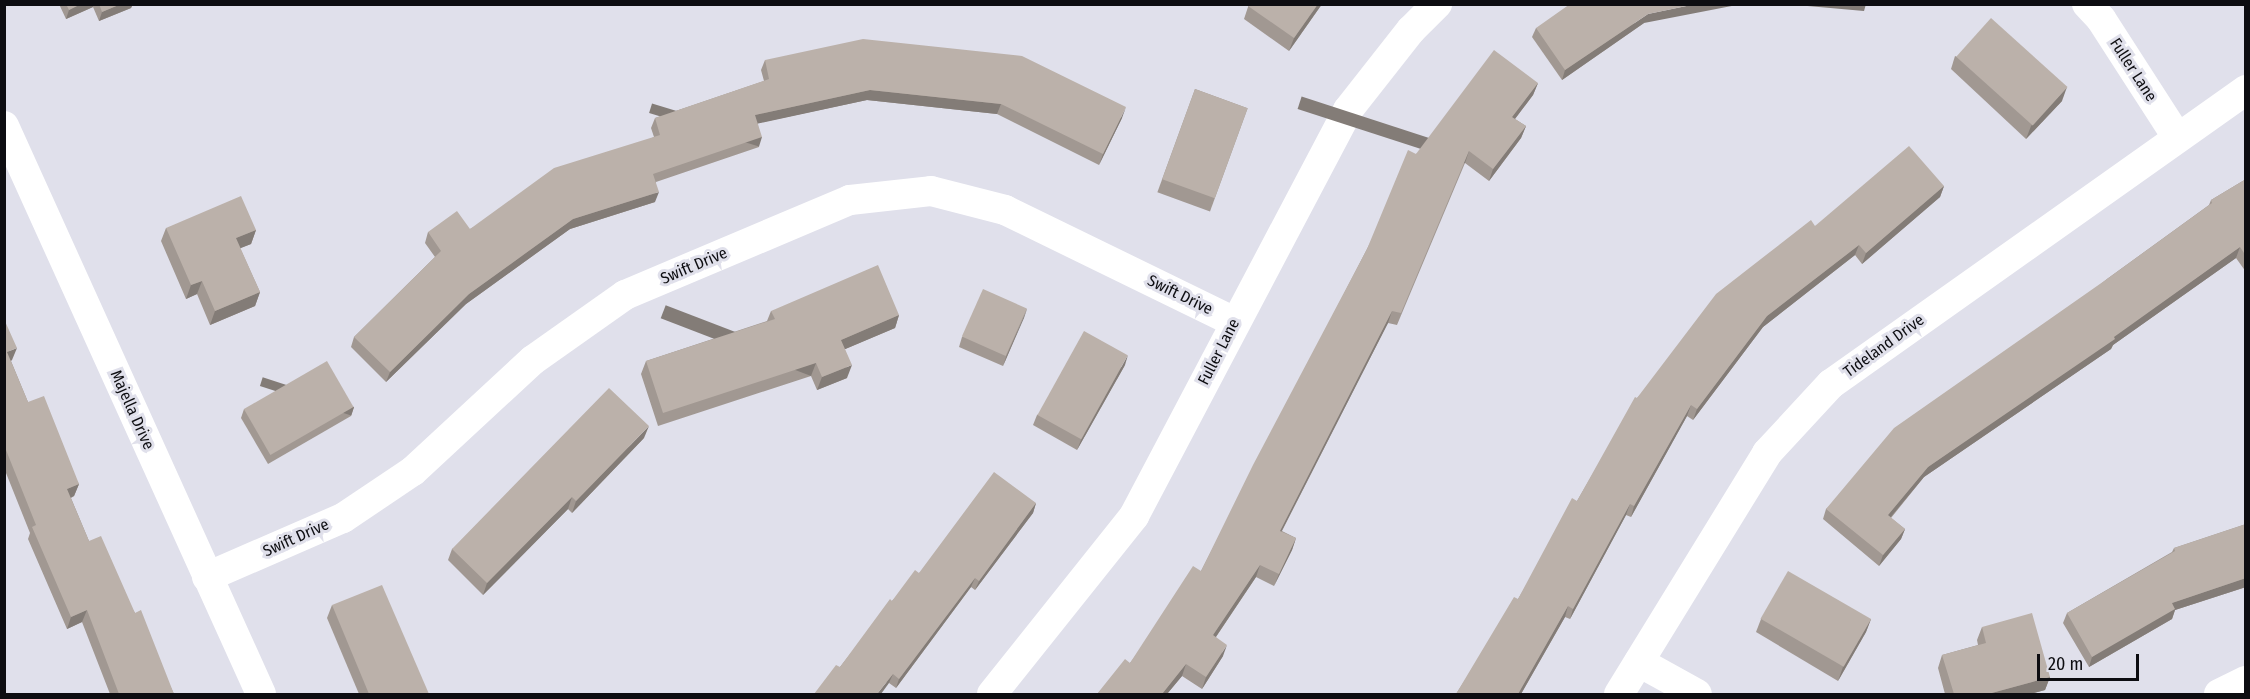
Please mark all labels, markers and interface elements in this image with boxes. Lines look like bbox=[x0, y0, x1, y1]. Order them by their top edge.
street label: Fuller Lane bbox=[2105, 35, 2161, 105]
street label: Swift Drive bbox=[658, 243, 730, 289]
street label: Swift Drive bbox=[1144, 271, 1216, 319]
street label: Tideland Drive bbox=[1840, 310, 1928, 382]
street label: Fuller Lane bbox=[1194, 316, 1244, 388]
street label: Majella Drive bbox=[106, 367, 158, 453]
street label: Swift Drive bbox=[260, 515, 332, 561]
scale bar bbox=[2040, 642, 2142, 680]
text: 20 m bbox=[2048, 653, 2083, 675]

